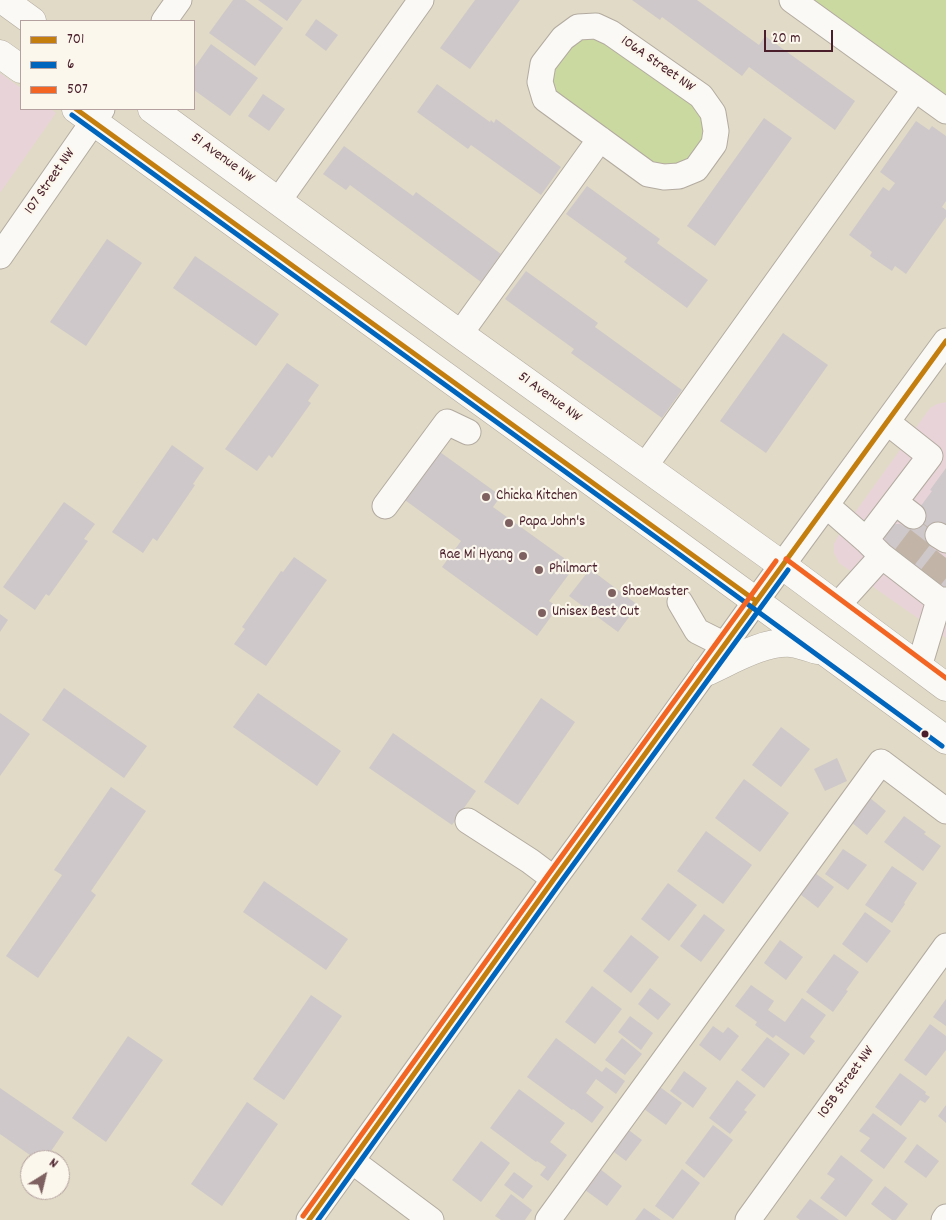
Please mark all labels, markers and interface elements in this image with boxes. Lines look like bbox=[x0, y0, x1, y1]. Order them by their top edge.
legend bbox=[20, 20, 195, 110]
scale bar bbox=[766, 20, 835, 52]
text: 20 m bbox=[772, 28, 800, 50]
text: 701 bbox=[67, 29, 84, 51]
street label: 106A Street NW bbox=[616, 33, 698, 97]
text: 6 bbox=[67, 54, 74, 76]
text: 507 bbox=[67, 79, 88, 101]
street label: 51 Avenue NW bbox=[187, 130, 257, 188]
street label: 107 Street NW bbox=[22, 145, 80, 219]
street label: 51 Avenue NW bbox=[514, 369, 584, 427]
place label: Chicka Kitchen bbox=[496, 488, 577, 506]
marker: Chicka Kitchen bbox=[480, 491, 492, 503]
place label: Papa John's bbox=[519, 514, 585, 532]
marker: Papa John's bbox=[503, 517, 515, 529]
place label: Rae Mi Hyang bbox=[439, 547, 513, 565]
marker: Rae Mi Hyang bbox=[517, 550, 529, 562]
place label: Philmart bbox=[549, 561, 597, 579]
marker: Philmart bbox=[533, 564, 545, 576]
place label: ShoeMaster bbox=[622, 584, 689, 602]
marker: ShoeMaster bbox=[606, 587, 618, 599]
place label: Unisex Best Cut bbox=[552, 604, 639, 622]
marker: Unisex Best Cut bbox=[536, 607, 548, 619]
unlabelled marker bbox=[920, 729, 930, 739]
street label: 105B Street NW bbox=[815, 1043, 879, 1123]
north arrow bbox=[20, 1150, 70, 1200]
text: N bbox=[45, 1154, 62, 1174]

